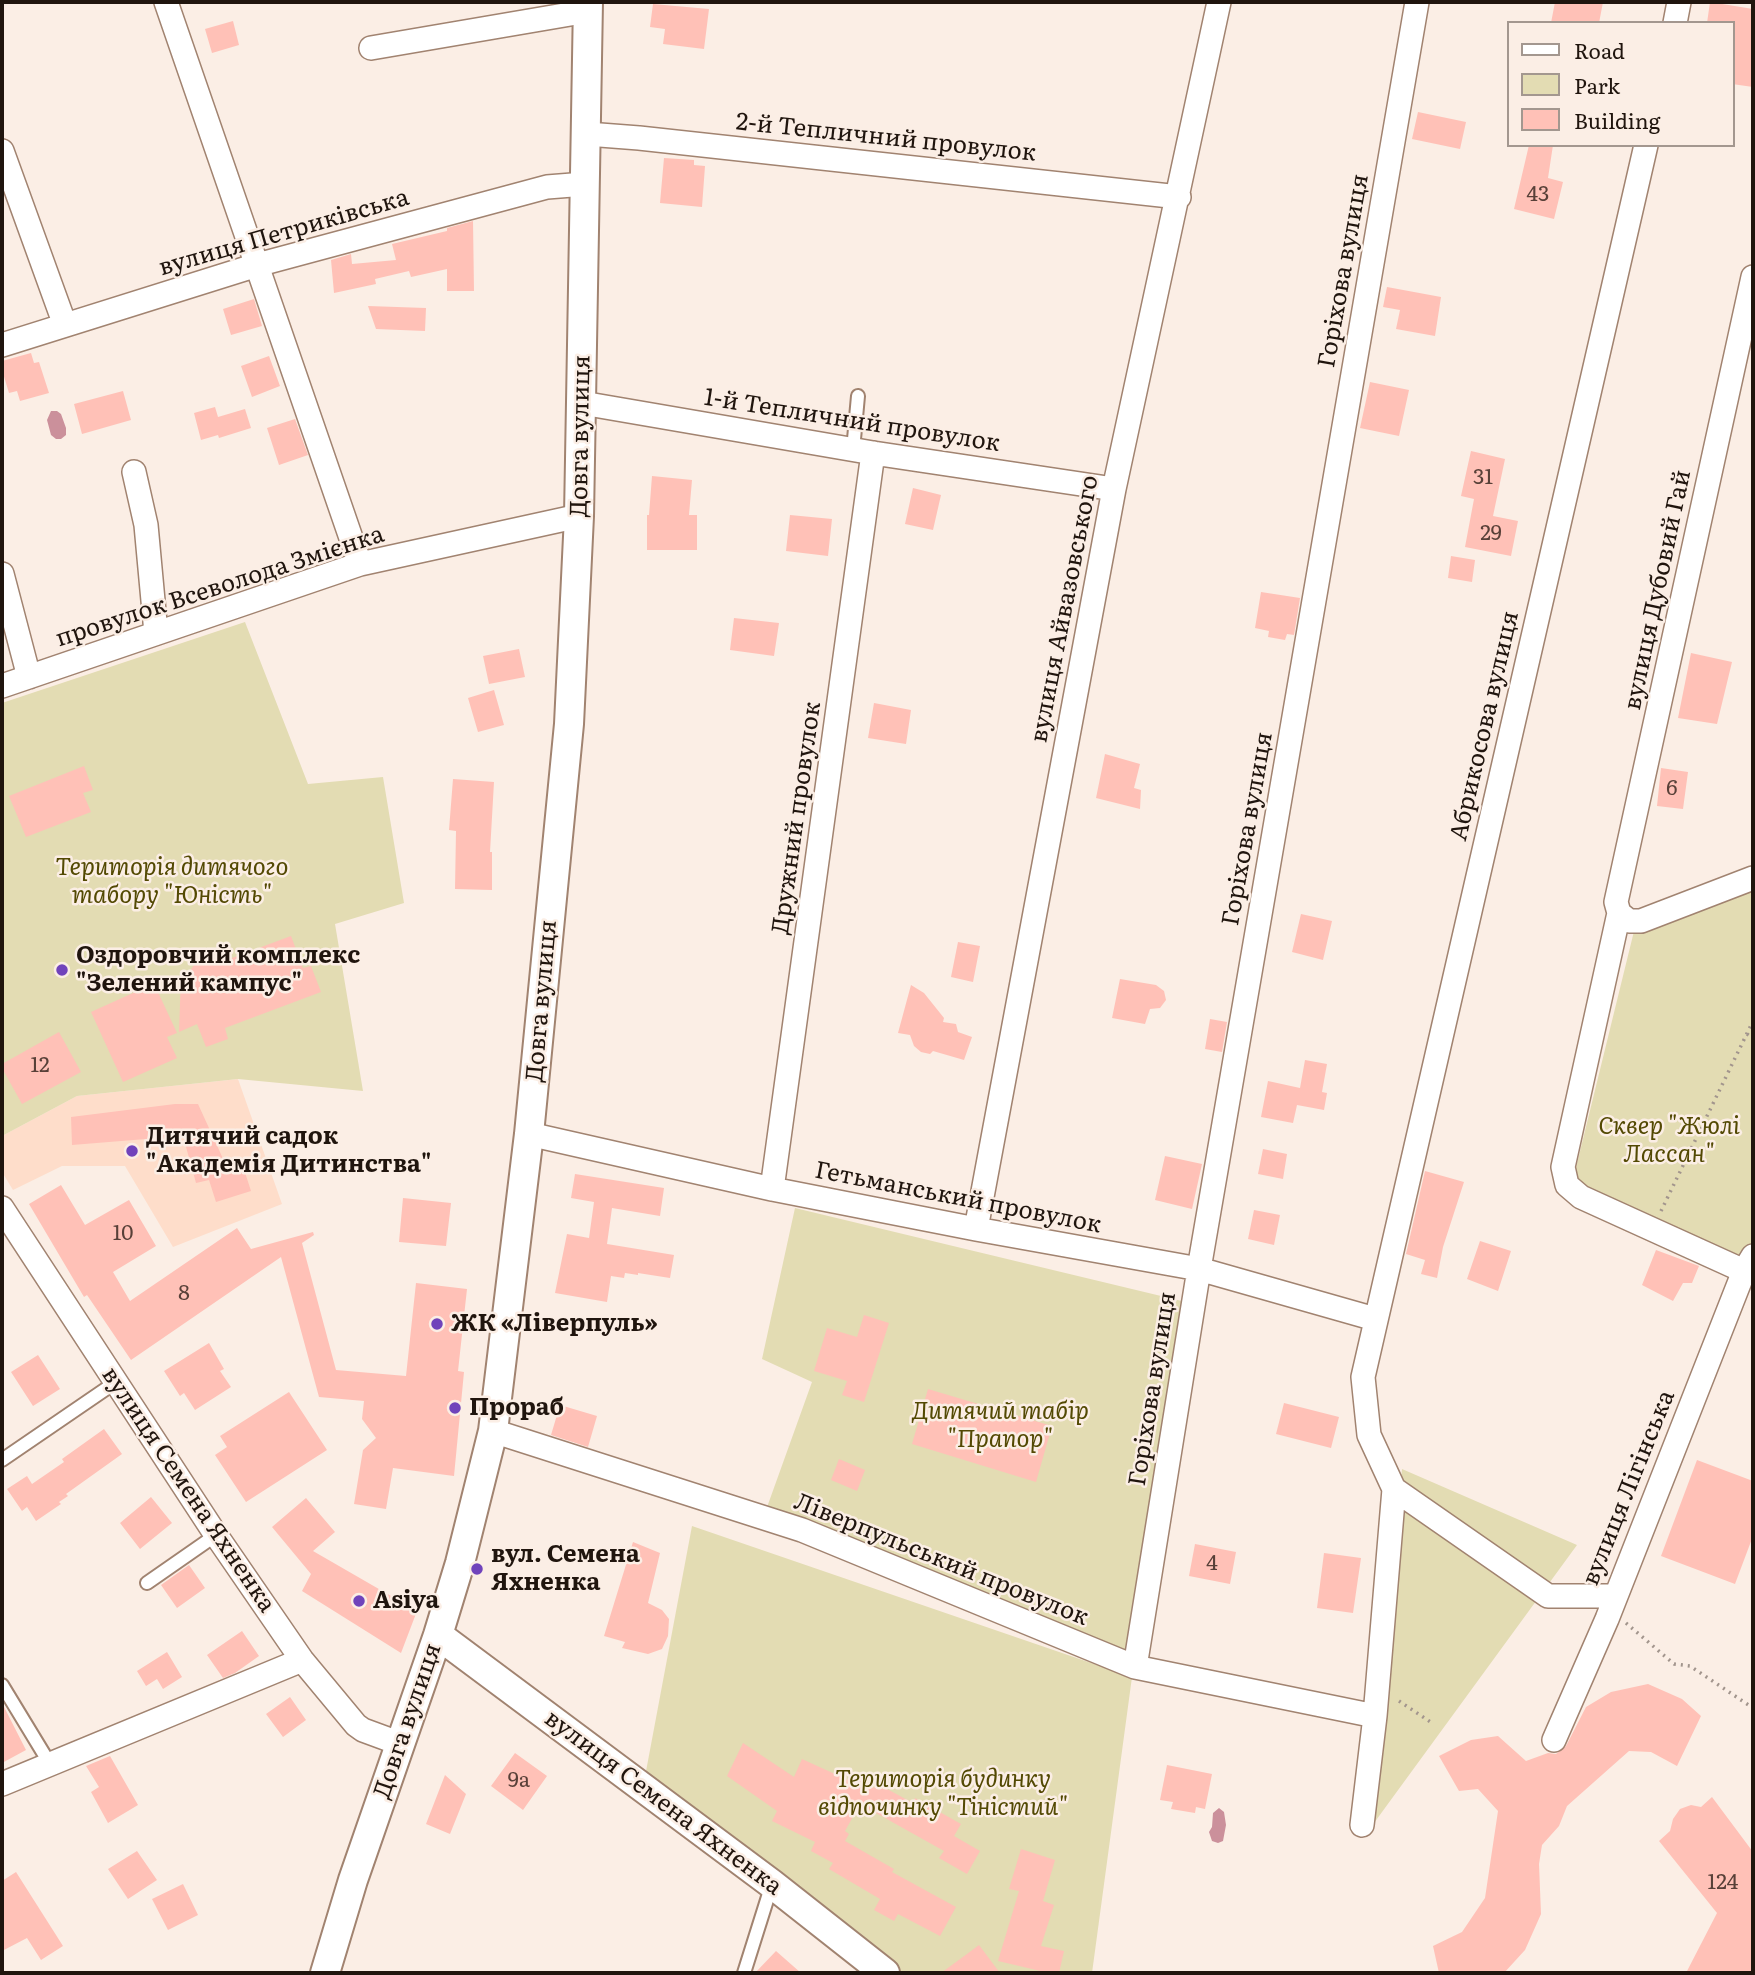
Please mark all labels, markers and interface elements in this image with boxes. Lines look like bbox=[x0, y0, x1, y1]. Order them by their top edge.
legend bbox=[1506, 21, 1734, 147]
text: Road bbox=[1574, 34, 1625, 65]
text: Park bbox=[1574, 69, 1620, 100]
text: Building bbox=[1574, 104, 1660, 135]
street label: 2-й Тепличний провулок bbox=[735, 108, 1037, 168]
street label: Горіхова вулиця bbox=[1313, 172, 1375, 370]
house number: 43 bbox=[1527, 182, 1549, 208]
street label: вулиця Петриківська bbox=[156, 183, 412, 283]
street label: Довга вулиця bbox=[565, 355, 597, 517]
street label: 1-й Тепличний провулок bbox=[702, 383, 1002, 459]
house number: 31 bbox=[1473, 465, 1493, 491]
street label: вулиця Дубовий Гай bbox=[1618, 467, 1698, 713]
street label: вулиця Айвазовського bbox=[1025, 473, 1105, 745]
street label: провулок Всеволода Змієнка bbox=[52, 520, 388, 654]
house number: 29 bbox=[1480, 521, 1502, 547]
street label: Абрикосова вулиця bbox=[1445, 608, 1525, 844]
street label: Дружний провулок bbox=[766, 700, 828, 936]
street label: Горіхова вулиця bbox=[1217, 730, 1279, 928]
house number: 6 bbox=[1666, 776, 1678, 802]
park label: Територія дитячого табору "Юність" bbox=[56, 854, 288, 910]
street label: Довга вулиця bbox=[521, 919, 563, 1083]
place label: Оздоровчий комплекс "Зелений кампус" bbox=[76, 942, 360, 998]
marker: Оздоровчий комплекс "Зелений кампус" bbox=[54, 962, 70, 978]
house number: 12 bbox=[30, 1053, 50, 1079]
park label: Сквер "Жюлі Лассан" bbox=[1598, 1113, 1740, 1169]
place label: Дитячий садок "Академія Дитинства" bbox=[146, 1123, 431, 1179]
marker: Дитячий садок "Академія Дитинства" bbox=[124, 1143, 140, 1159]
street label: Гетьманський провулок bbox=[812, 1156, 1104, 1240]
house number: 10 bbox=[113, 1221, 133, 1247]
house number: 8 bbox=[178, 1281, 190, 1307]
street label: Горіхова вулиця bbox=[1123, 1290, 1183, 1488]
place label: ЖК «Ліверпуль» bbox=[451, 1310, 658, 1338]
marker: ЖК «Ліверпуль» bbox=[429, 1316, 445, 1332]
street label: вулиця Семена Яхненка bbox=[95, 1362, 281, 1618]
street label: вулиця Лігінська bbox=[1577, 1386, 1681, 1590]
place label: Прораб bbox=[469, 1394, 564, 1422]
park label: Дитячий табір "Прапор" bbox=[911, 1398, 1089, 1454]
marker: Прораб bbox=[447, 1400, 463, 1416]
street label: Ліверпульський провулок bbox=[790, 1488, 1092, 1632]
place label: вул. Семена Яхненка bbox=[491, 1541, 640, 1597]
house number: 4 bbox=[1206, 1551, 1218, 1577]
marker: вул. Семена Яхненка bbox=[469, 1561, 485, 1577]
place label: Asiya bbox=[373, 1587, 439, 1615]
marker: Asiya bbox=[351, 1593, 367, 1609]
street label: Довга вулиця bbox=[368, 1640, 448, 1802]
street label: вулиця Семена Яхненка bbox=[539, 1704, 787, 1902]
park label: Територія будинку відпочинку "Тіністий" bbox=[818, 1766, 1068, 1822]
house number: 9а bbox=[508, 1768, 530, 1794]
house number: 124 bbox=[1708, 1870, 1738, 1896]

